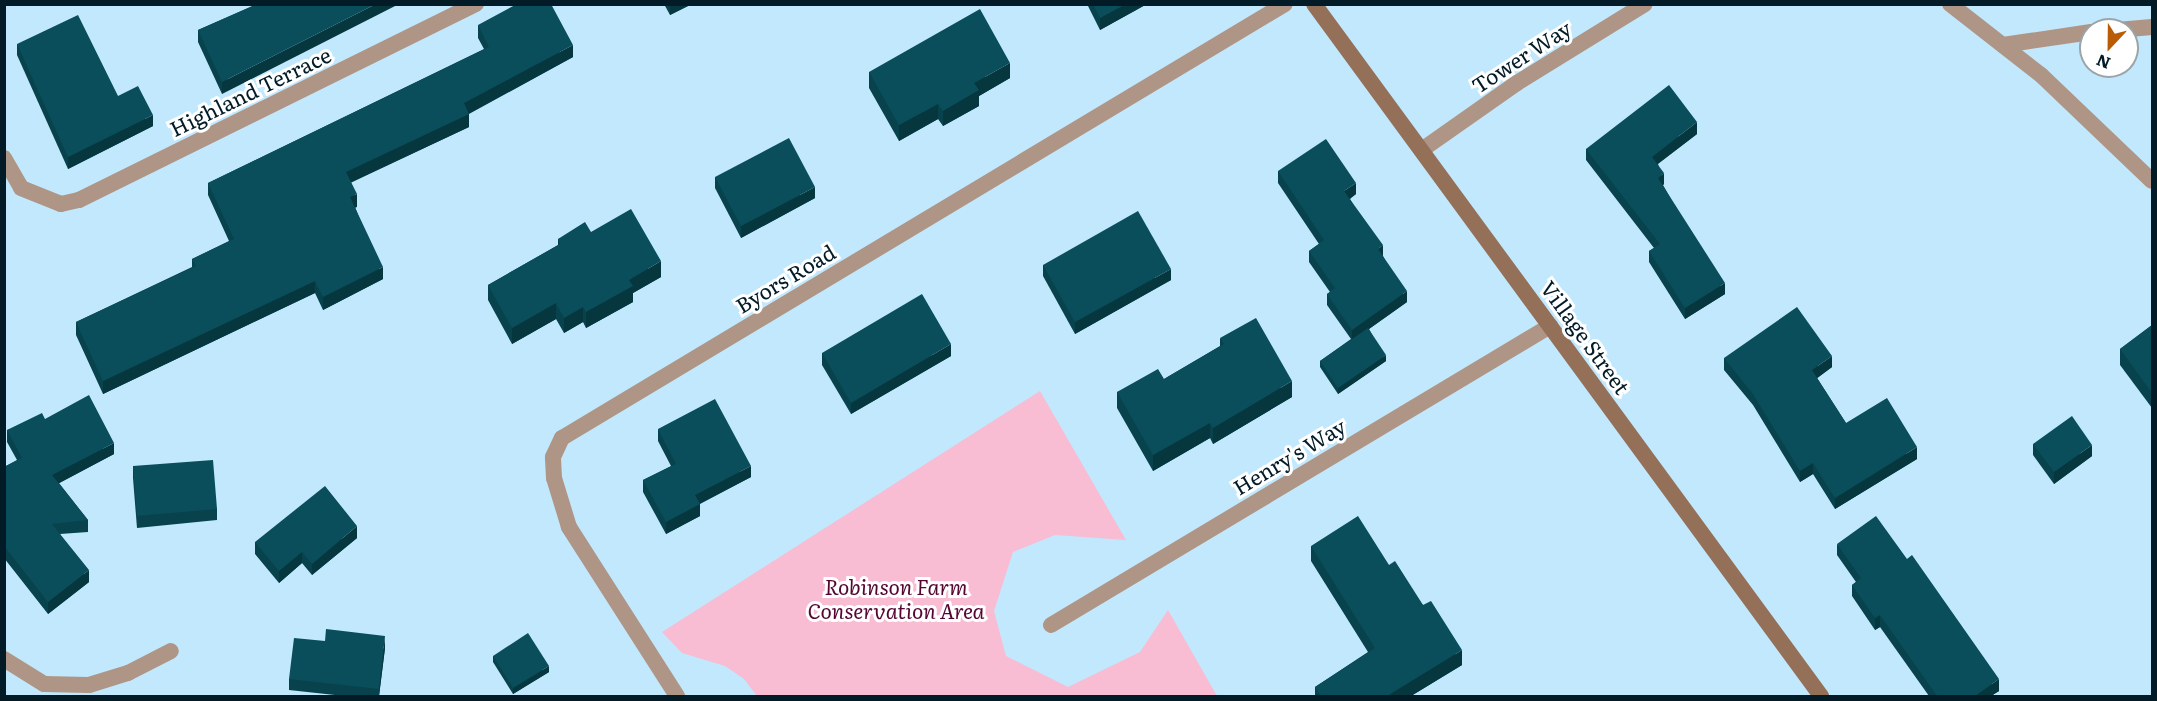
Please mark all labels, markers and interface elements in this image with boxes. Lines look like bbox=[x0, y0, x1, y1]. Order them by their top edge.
street label: Tower Way bbox=[1467, 15, 1575, 97]
north arrow bbox=[2079, 18, 2139, 78]
street label: Highland Terrace bbox=[165, 41, 335, 141]
text: N bbox=[2092, 49, 2114, 76]
street label: Byors Road bbox=[731, 238, 839, 318]
street label: Village Street bbox=[1536, 275, 1636, 399]
street label: Henry's Way bbox=[1228, 413, 1350, 499]
park label: Robinson Farm Conservation Area bbox=[807, 573, 985, 623]

